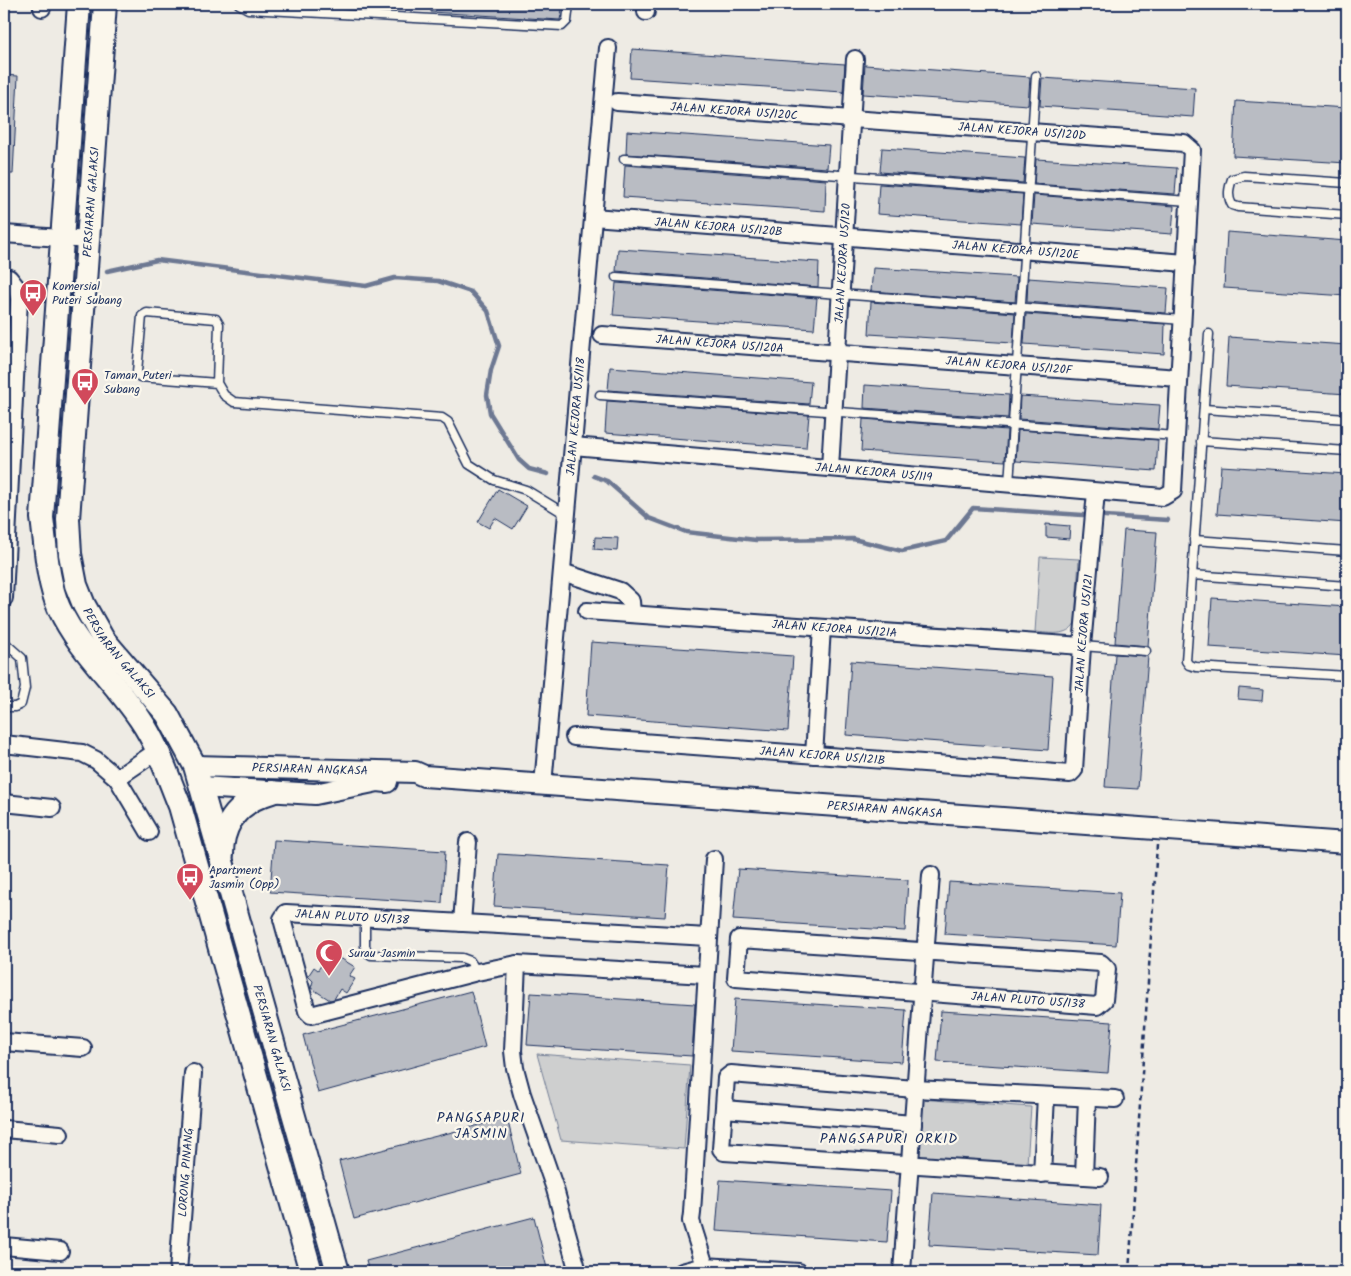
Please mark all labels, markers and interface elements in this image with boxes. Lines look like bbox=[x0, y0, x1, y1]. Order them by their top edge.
street label: JALAN KEJORA U5/120C bbox=[670, 98, 798, 125]
street label: JALAN KEJORA U5/120D bbox=[957, 118, 1087, 145]
street label: PERSIARAN GALAKSI bbox=[78, 146, 105, 258]
street label: JALAN KEJORA U5/120 bbox=[830, 203, 856, 324]
street label: JALAN KEJORA U5/120B bbox=[654, 213, 783, 242]
street label: JALAN KEJORA U5/120E bbox=[951, 236, 1081, 265]
place label: Komersial Puteri Subang bbox=[52, 277, 122, 310]
bus stop icon: Komersial Puteri Subang bbox=[18, 278, 48, 317]
street label: JALAN KEJORA U5/120A bbox=[655, 330, 784, 358]
street label: JALAN KEJORA U5/120F bbox=[945, 352, 1075, 380]
street label: JALAN KEJORA U5/118 bbox=[561, 356, 591, 476]
place label: Taman Puteri Subang bbox=[104, 366, 173, 399]
bus stop icon: Taman Puteri Subang bbox=[70, 367, 100, 406]
street label: JALAN KEJORA U5/119 bbox=[815, 458, 933, 487]
street label: JALAN KEJORA U5/121 bbox=[1070, 573, 1098, 693]
street label: PERSIARAN GALAKSI bbox=[77, 604, 159, 704]
street label: JALAN KEJORA U5/121A bbox=[771, 615, 898, 643]
street label: JALAN KEJORA U5/121B bbox=[759, 742, 886, 770]
street label: PERSIARAN ANGKASA bbox=[252, 759, 368, 781]
street label: PERSIARAN ANGKASA bbox=[826, 796, 943, 824]
place label: Apartment Jasmin (Opp) bbox=[209, 861, 280, 894]
bus stop icon: Apartment Jasmin (Opp) bbox=[175, 862, 205, 901]
street label: JALAN PLUTO U5/138 bbox=[294, 905, 410, 930]
mosque icon: Surau Jasmin bbox=[314, 938, 344, 977]
place label: Surau Jasmin bbox=[348, 944, 416, 963]
street label: PERSIARAN GALAKSI bbox=[247, 982, 296, 1095]
street label: JALAN PLUTO U5/138 bbox=[970, 987, 1086, 1014]
district label: PANGSAPURI JASMIN bbox=[437, 1107, 525, 1145]
street label: LORONG PINANG bbox=[173, 1127, 199, 1218]
district label: PANGSAPURI ORKID bbox=[820, 1128, 958, 1150]

